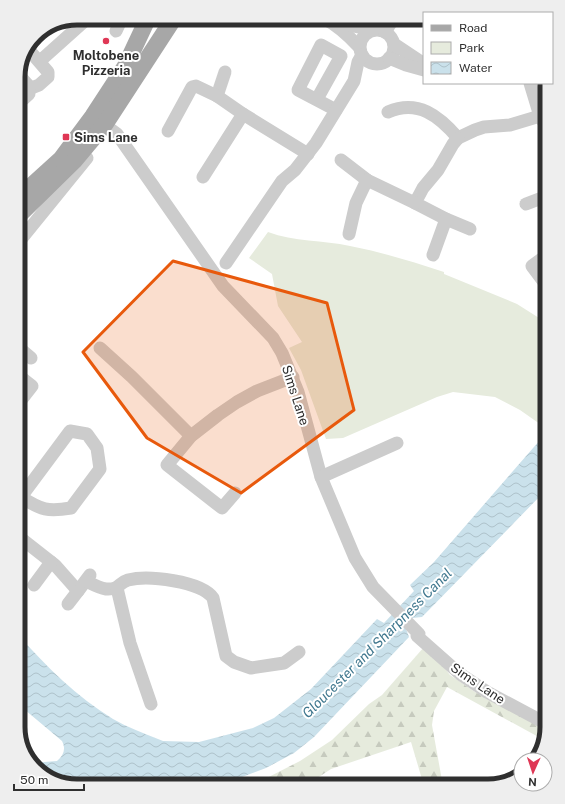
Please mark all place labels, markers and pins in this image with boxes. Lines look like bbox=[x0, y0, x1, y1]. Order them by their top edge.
marker: Moltobene Pizzeria bbox=[101, 36, 111, 46]
place label: Moltobene Pizzeria bbox=[73, 48, 139, 78]
place label: Sims Lane bbox=[74, 130, 138, 145]
marker: Sims Lane bbox=[61, 132, 71, 142]

